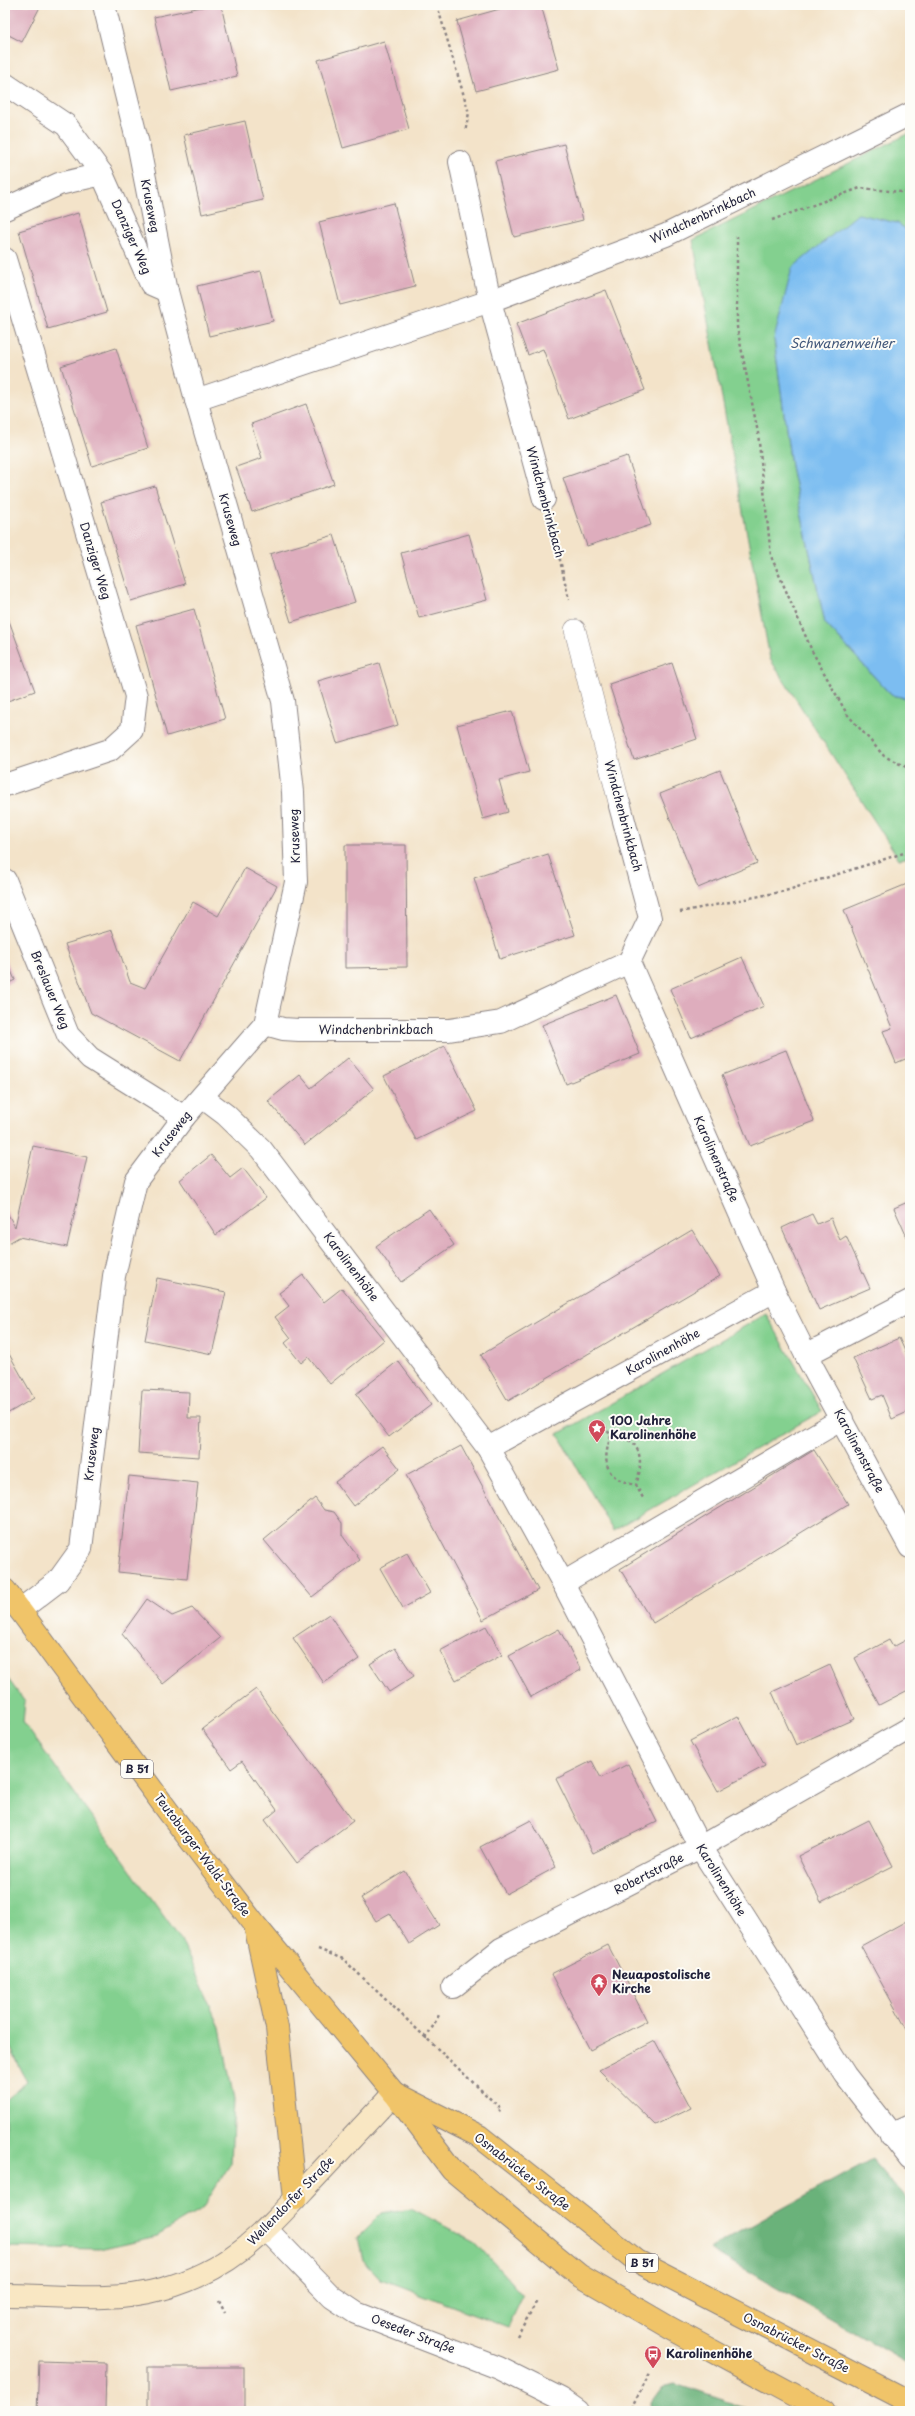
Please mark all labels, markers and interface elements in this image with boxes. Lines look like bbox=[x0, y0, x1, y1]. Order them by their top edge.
street label: Kruseweg bbox=[137, 177, 165, 234]
street label: Windchenbrinkbach bbox=[647, 183, 758, 247]
street label: Danziger Weg bbox=[107, 196, 156, 277]
water label: Schwanenweiher bbox=[790, 333, 896, 352]
street label: Windchenbrinkbach bbox=[522, 444, 569, 559]
street label: Kruseweg bbox=[215, 491, 247, 548]
street label: Danziger Weg bbox=[76, 520, 116, 602]
street label: Windchenbrinkbach bbox=[600, 758, 647, 873]
street label: Kruseweg bbox=[284, 808, 304, 864]
street label: Breslauer Weg bbox=[27, 948, 75, 1032]
street label: Windchenbrinkbach bbox=[319, 1020, 433, 1038]
street label: Kruseweg bbox=[147, 1106, 195, 1160]
street label: Karolinenstraße bbox=[690, 1113, 744, 1205]
street label: Karolinenhöhe bbox=[320, 1228, 384, 1305]
street label: Karolinenhöhe bbox=[622, 1323, 703, 1379]
street label: Karolinenstraße bbox=[830, 1405, 890, 1496]
place label: 100 Jahre Karolinenhöhe bbox=[610, 1411, 697, 1443]
place icon: 100 Jahre Karolinenhöhe bbox=[587, 1418, 607, 1443]
street label: Kruseweg bbox=[79, 1426, 103, 1482]
road number: B 51 bbox=[121, 1760, 153, 1778]
street label: Teutoburger-Wald-Straße bbox=[150, 1789, 255, 1920]
street label: Karolinenhöhe bbox=[692, 1840, 751, 1919]
street label: Robertstraße bbox=[610, 1848, 687, 1898]
place label: Neuapostolische Kirche bbox=[612, 1965, 711, 1997]
temple icon: Neuapostolische Kirche bbox=[589, 1972, 609, 1997]
street label: Osnabrücker Straße bbox=[471, 2128, 574, 2214]
street label: Wellendorfer Straße bbox=[243, 2152, 338, 2249]
road number: B 51 bbox=[626, 2254, 658, 2272]
street label: Osnabrücker Straße bbox=[740, 2307, 853, 2377]
street label: Oeseder Straße bbox=[369, 2309, 458, 2357]
bus stop icon: Karolinenhöhe bbox=[643, 2344, 663, 2369]
place label: Karolinenhöhe bbox=[666, 2344, 753, 2362]

